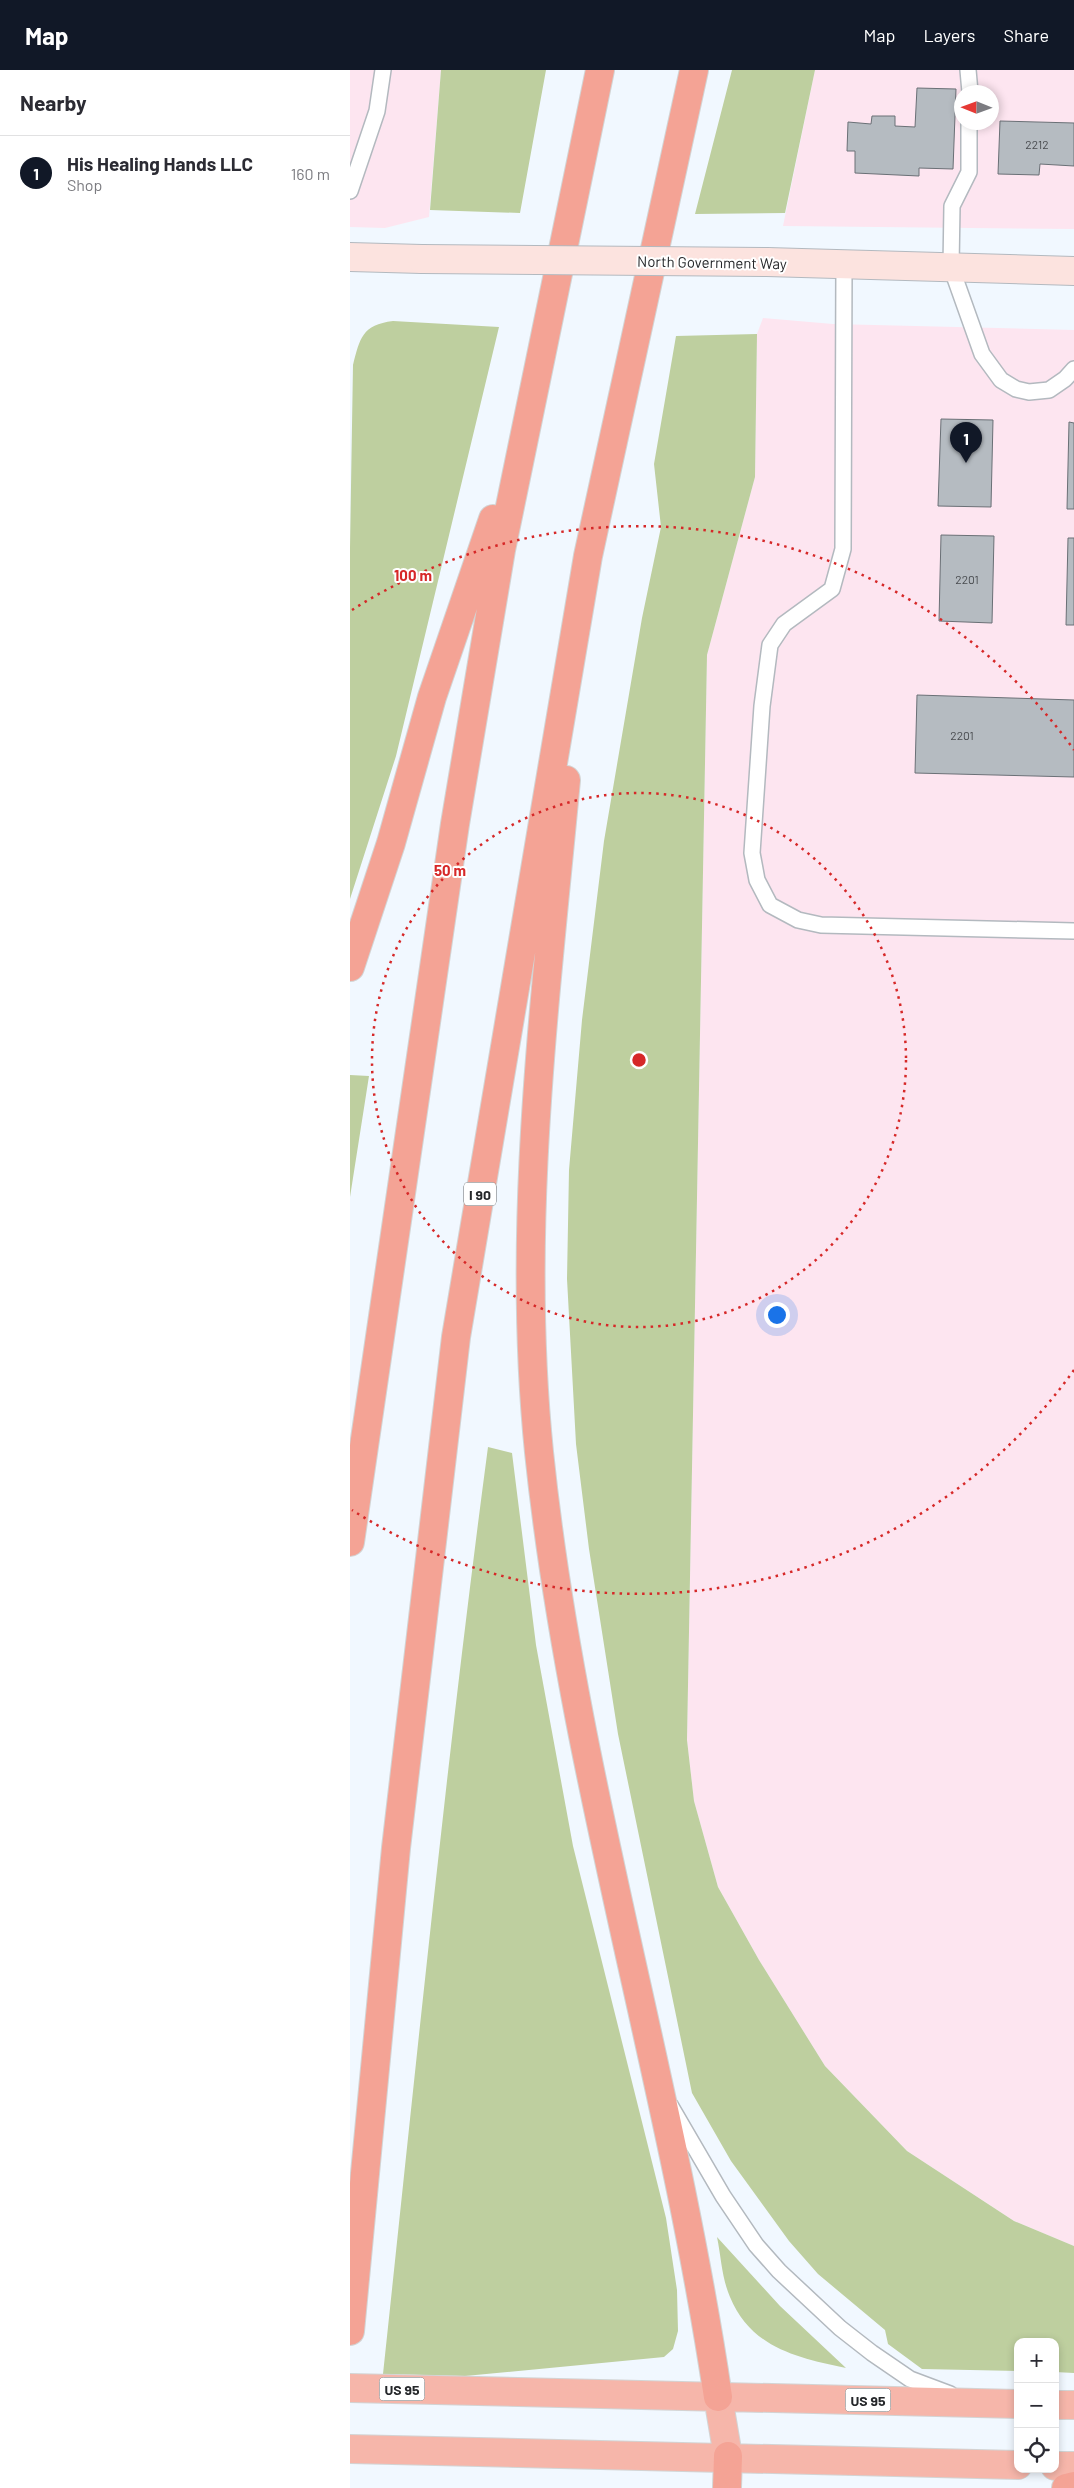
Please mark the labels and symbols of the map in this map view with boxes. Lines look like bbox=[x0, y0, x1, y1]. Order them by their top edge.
north arrow bbox=[954, 85, 999, 130]
house number: 2212 bbox=[1025, 137, 1049, 151]
street label: North Government Way bbox=[637, 252, 787, 272]
pin: 1 bbox=[950, 422, 982, 463]
text: 100 m bbox=[394, 566, 432, 584]
house number: 2201 bbox=[955, 572, 979, 586]
house number: 2201 bbox=[950, 728, 974, 742]
text: 50 m bbox=[434, 861, 466, 879]
centre of rings bbox=[630, 1051, 648, 1069]
road number: I 90 bbox=[464, 1182, 496, 1206]
your location bbox=[764, 1302, 790, 1328]
road number: US 95 bbox=[380, 2378, 424, 2400]
road number: US 95 bbox=[846, 2388, 890, 2412]

